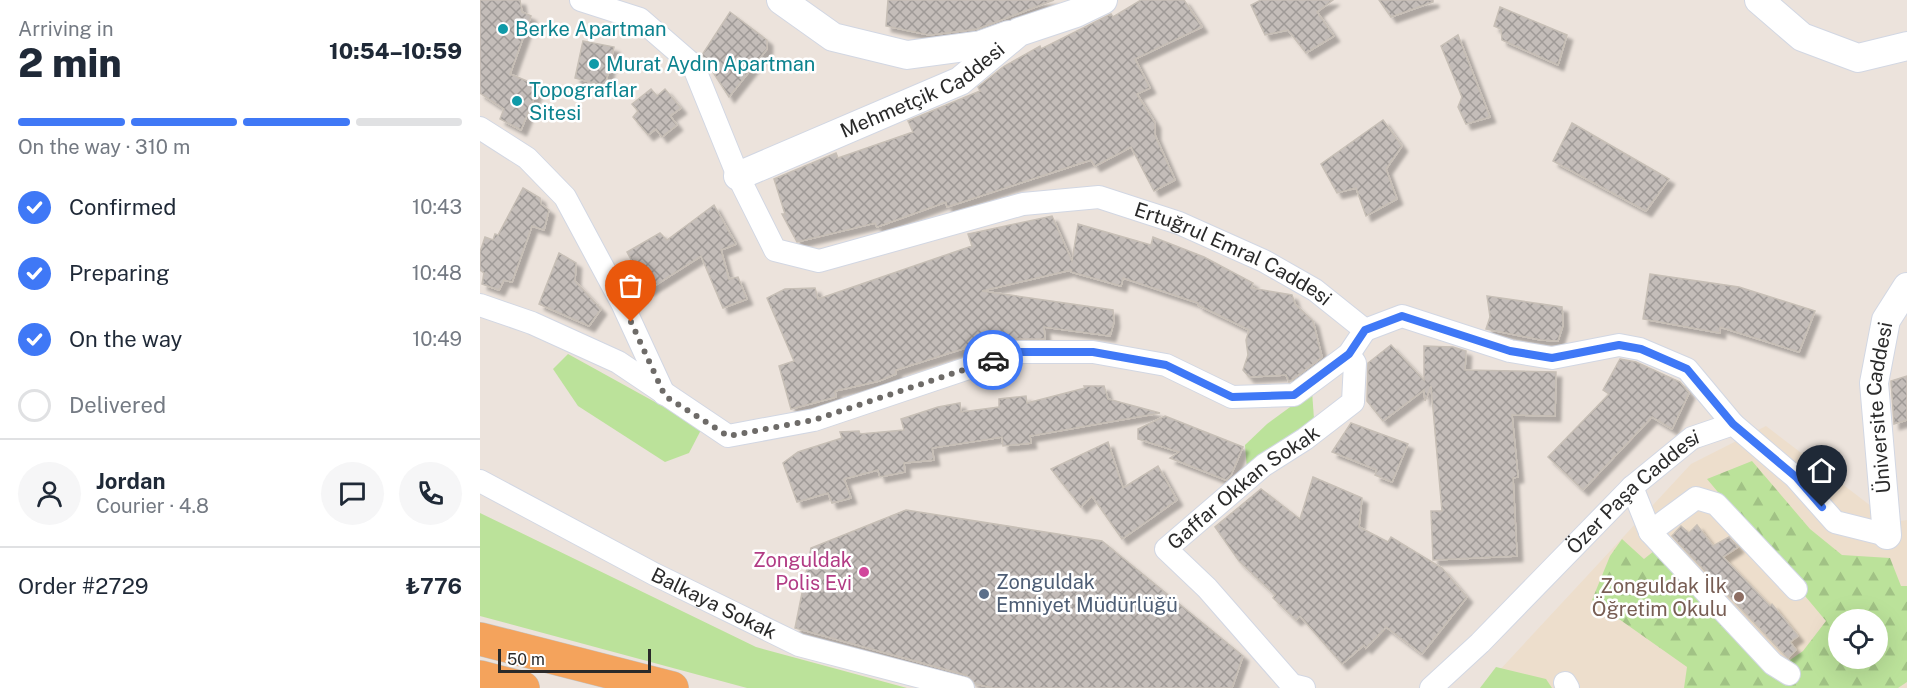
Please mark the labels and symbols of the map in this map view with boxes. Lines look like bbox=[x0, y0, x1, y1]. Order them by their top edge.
place label: Berke Apartman bbox=[515, 17, 667, 41]
marker: Berke Apartman bbox=[496, 22, 510, 36]
street label: Mehmetçik Caddesi bbox=[837, 37, 1009, 143]
place label: Murat Aydın Apartman bbox=[606, 52, 815, 76]
marker: Murat Aydın Apartman bbox=[587, 57, 601, 71]
place label: Topograflar Sitesi bbox=[529, 78, 637, 125]
marker: Topograflar Sitesi bbox=[510, 94, 524, 108]
street label: Ertuğrul Emral Caddesi bbox=[1131, 197, 1336, 311]
pin bbox=[605, 260, 656, 322]
street label: Üniversite Caddesi bbox=[1862, 320, 1897, 495]
courier bbox=[963, 330, 1023, 390]
street label: Gaffar Okkan Sokak bbox=[1162, 420, 1324, 554]
street label: Özer Paşa Caddesi bbox=[1561, 425, 1702, 559]
pin bbox=[1796, 445, 1847, 507]
place label: Zonguldak Polis Evi bbox=[753, 548, 852, 595]
street label: Balkaya Sokak bbox=[647, 563, 781, 644]
marker: Zonguldak Polis Evi bbox=[857, 565, 871, 579]
place label: Zonguldak Emniyet Müdürlüğü bbox=[996, 570, 1178, 617]
place label: Zonguldak İlk Öğretim Okulu bbox=[1592, 574, 1727, 621]
marker: Zonguldak Emniyet Müdürlüğü bbox=[977, 587, 991, 601]
marker: Zonguldak İlk Öğretim Okulu bbox=[1732, 590, 1746, 604]
scale bar bbox=[498, 646, 651, 674]

